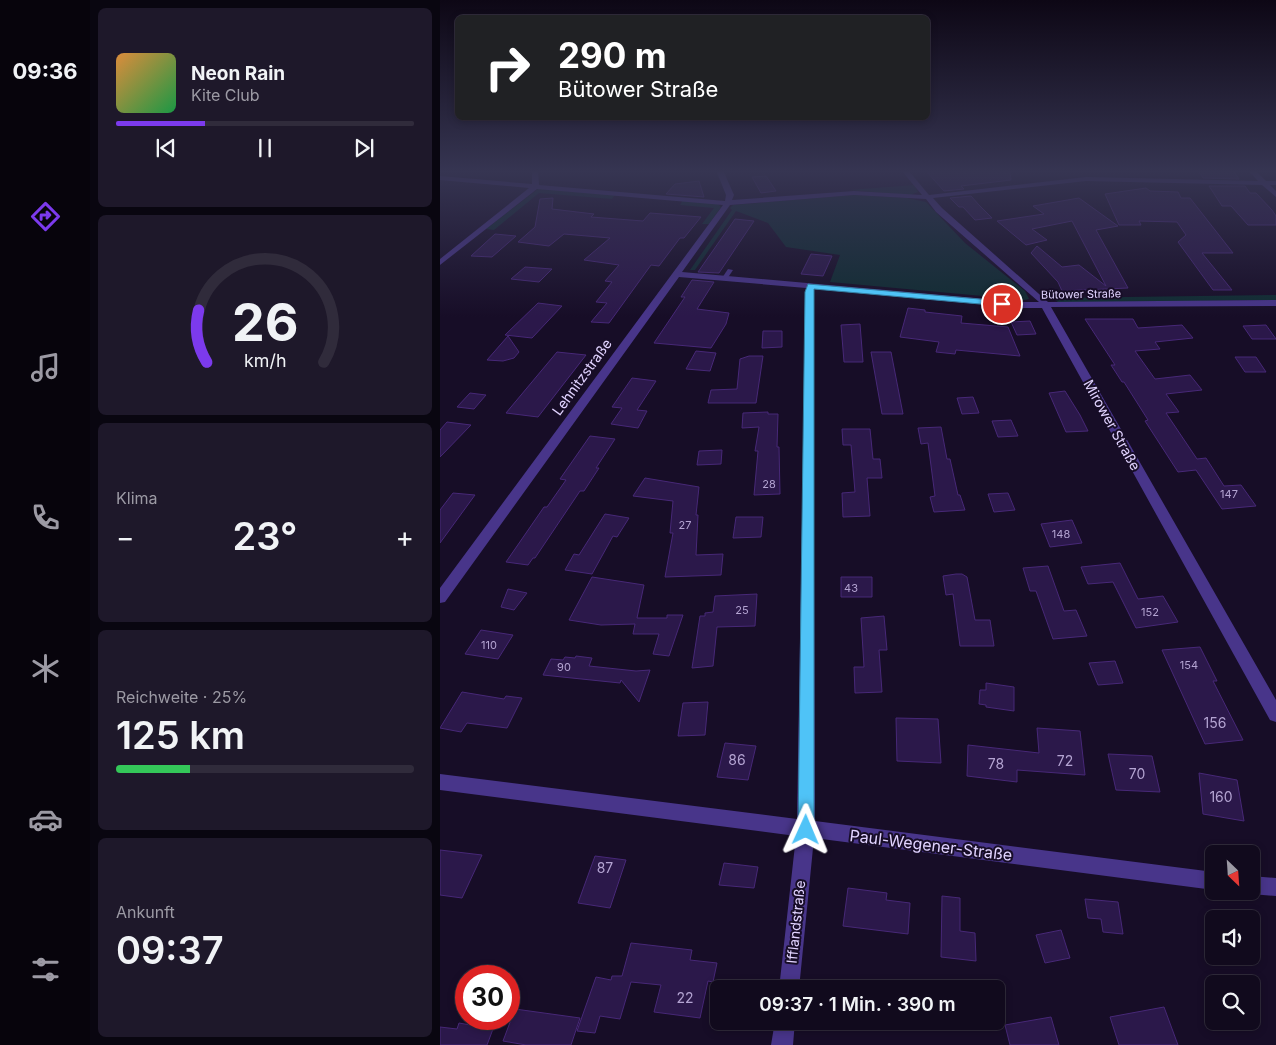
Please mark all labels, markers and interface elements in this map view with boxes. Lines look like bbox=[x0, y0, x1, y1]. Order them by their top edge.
text: 290 m bbox=[558, 34, 667, 76]
icon: right bbox=[475, 35, 540, 100]
text: 09:36 bbox=[13, 58, 77, 84]
text: Neon Rain bbox=[191, 62, 285, 85]
text: Bütower Straße bbox=[558, 76, 718, 102]
text: Kite Club bbox=[191, 85, 260, 105]
icon: previous bbox=[152, 134, 180, 162]
icon: pause bbox=[251, 134, 279, 162]
icon: next bbox=[350, 134, 378, 162]
icon: directions bbox=[28, 199, 63, 234]
pin bbox=[981, 283, 1023, 325]
street label: Bütower Straße bbox=[1041, 286, 1121, 302]
icon: arrive bbox=[988, 290, 1016, 318]
text: 26 bbox=[232, 291, 298, 354]
street label: Lehnitzstraße bbox=[548, 335, 615, 418]
icon: music bbox=[28, 350, 63, 385]
text: km/h bbox=[244, 350, 286, 371]
street label: Mirower Straße bbox=[1080, 376, 1144, 473]
house number: 28 bbox=[762, 477, 776, 491]
house number: 147 bbox=[1220, 487, 1238, 501]
text: Klima bbox=[116, 488, 158, 508]
icon: phone bbox=[28, 500, 63, 535]
text: 23° bbox=[233, 513, 297, 559]
house number: 27 bbox=[679, 518, 691, 532]
text: − bbox=[116, 520, 135, 554]
text: + bbox=[395, 520, 414, 554]
house number: 148 bbox=[1052, 527, 1070, 541]
house number: 43 bbox=[844, 581, 858, 595]
house number: 25 bbox=[735, 603, 749, 617]
house number: 152 bbox=[1141, 605, 1159, 619]
house number: 110 bbox=[481, 638, 497, 652]
icon: climate bbox=[28, 651, 63, 686]
house number: 154 bbox=[1180, 658, 1198, 672]
house number: 90 bbox=[557, 660, 571, 674]
text: Reichweite · 25% bbox=[116, 687, 247, 707]
text: 125 km bbox=[116, 712, 245, 758]
house number: 156 bbox=[1204, 714, 1226, 731]
house number: 86 bbox=[728, 751, 746, 768]
house number: 72 bbox=[1057, 752, 1073, 769]
house number: 78 bbox=[988, 755, 1004, 772]
house number: 70 bbox=[1129, 765, 1145, 782]
house number: 160 bbox=[1209, 788, 1233, 805]
icon: car bbox=[28, 802, 63, 837]
position arrow bbox=[779, 803, 831, 855]
street label: Paul-Wegener-Straße bbox=[849, 825, 1013, 865]
north arrow bbox=[1205, 845, 1260, 900]
map controls bbox=[1205, 845, 1260, 1030]
house number: 87 bbox=[597, 859, 613, 876]
street label: Ifflandstraße bbox=[783, 880, 808, 964]
text: Ankunft bbox=[116, 902, 175, 922]
button: sound bbox=[1205, 910, 1260, 965]
text: 09:37 bbox=[116, 927, 224, 973]
icon: filters bbox=[28, 952, 63, 987]
speed limit sign: 30 bbox=[455, 965, 520, 1030]
button: search bbox=[1205, 975, 1260, 1030]
house number: 22 bbox=[676, 989, 694, 1006]
text: 09:37 · 1 Min. · 390 m bbox=[759, 993, 956, 1016]

